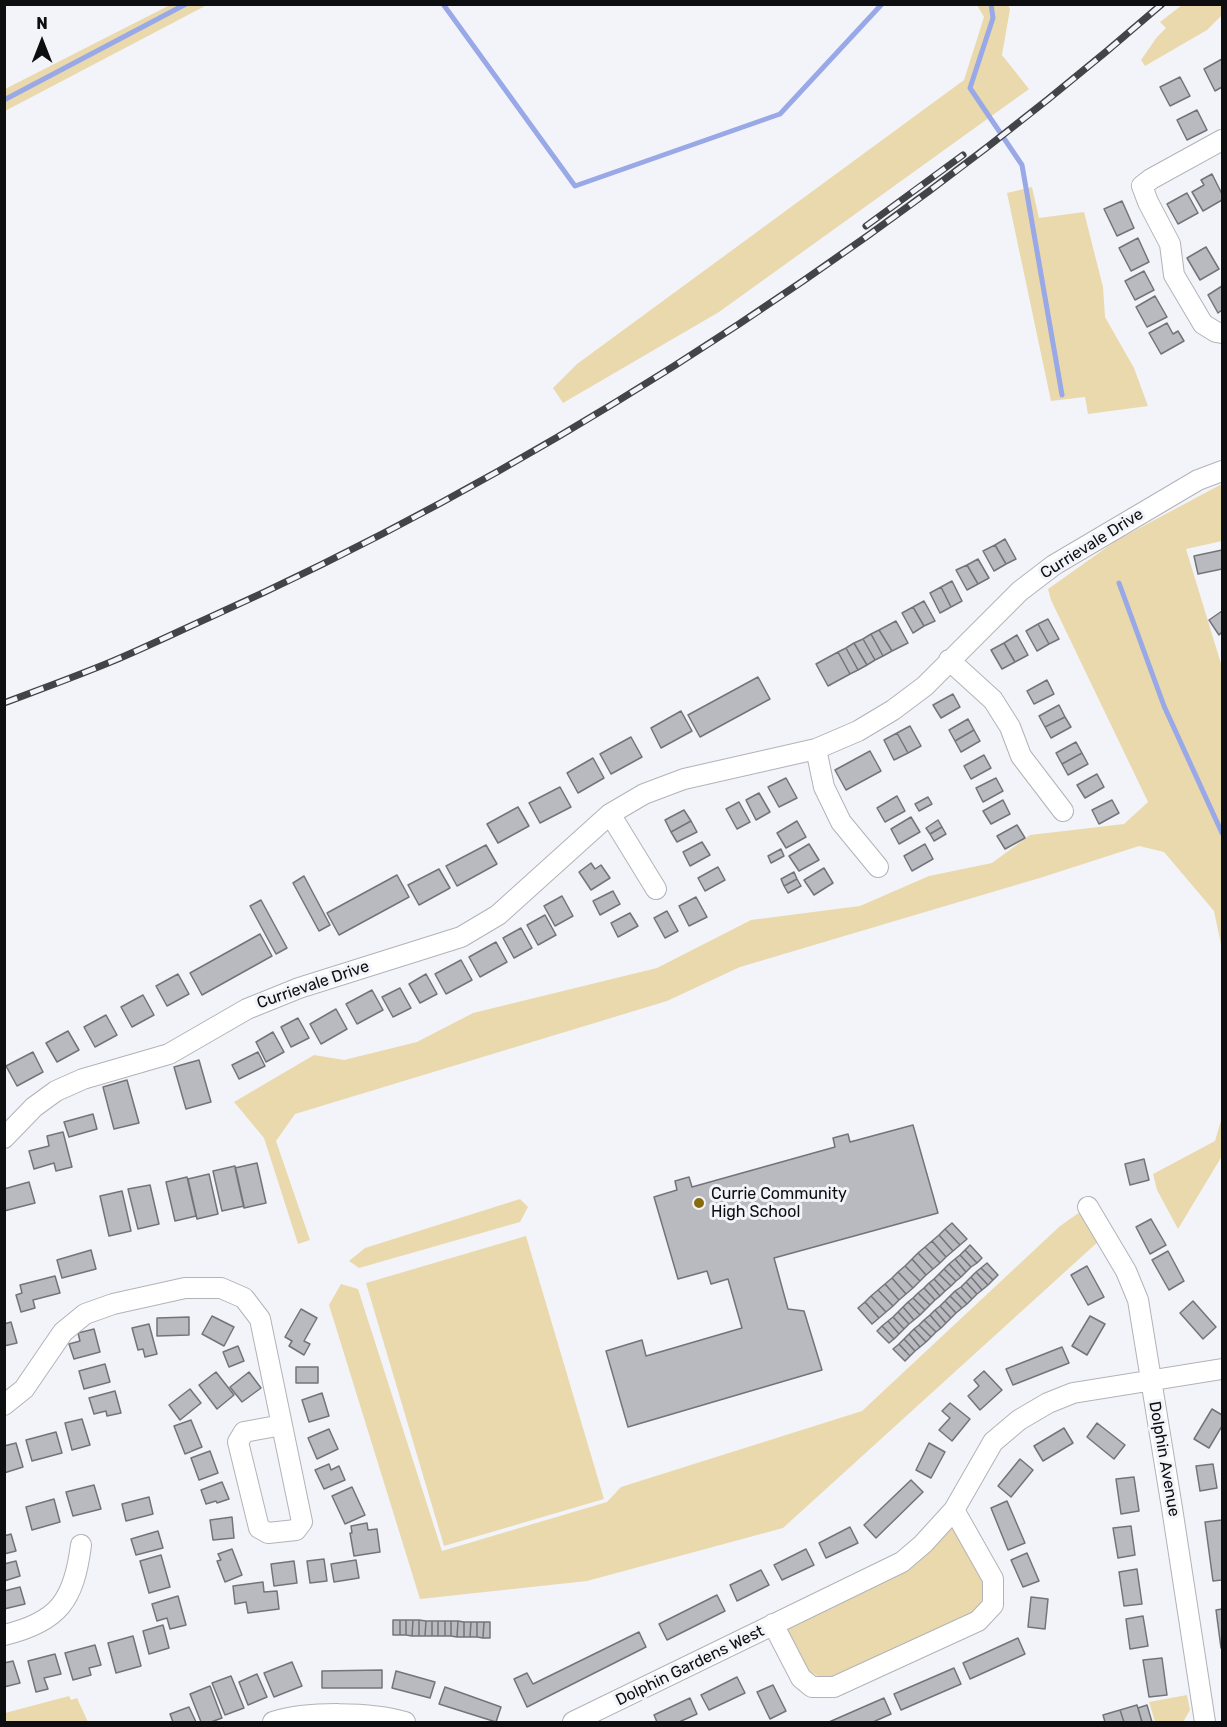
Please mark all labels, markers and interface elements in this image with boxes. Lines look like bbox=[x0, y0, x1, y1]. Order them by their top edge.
north arrow bbox=[12, 12, 72, 72]
text: N bbox=[36, 14, 48, 33]
street label: Currievale Drive bbox=[1037, 505, 1147, 583]
street label: Currievale Drive bbox=[254, 957, 372, 1013]
place label: Currie Community High School bbox=[711, 1184, 847, 1222]
marker: Currie Community High School bbox=[692, 1196, 706, 1210]
street label: Dolphin Avenue bbox=[1144, 1400, 1184, 1518]
street label: Dolphin Gardens West bbox=[613, 1622, 767, 1710]

